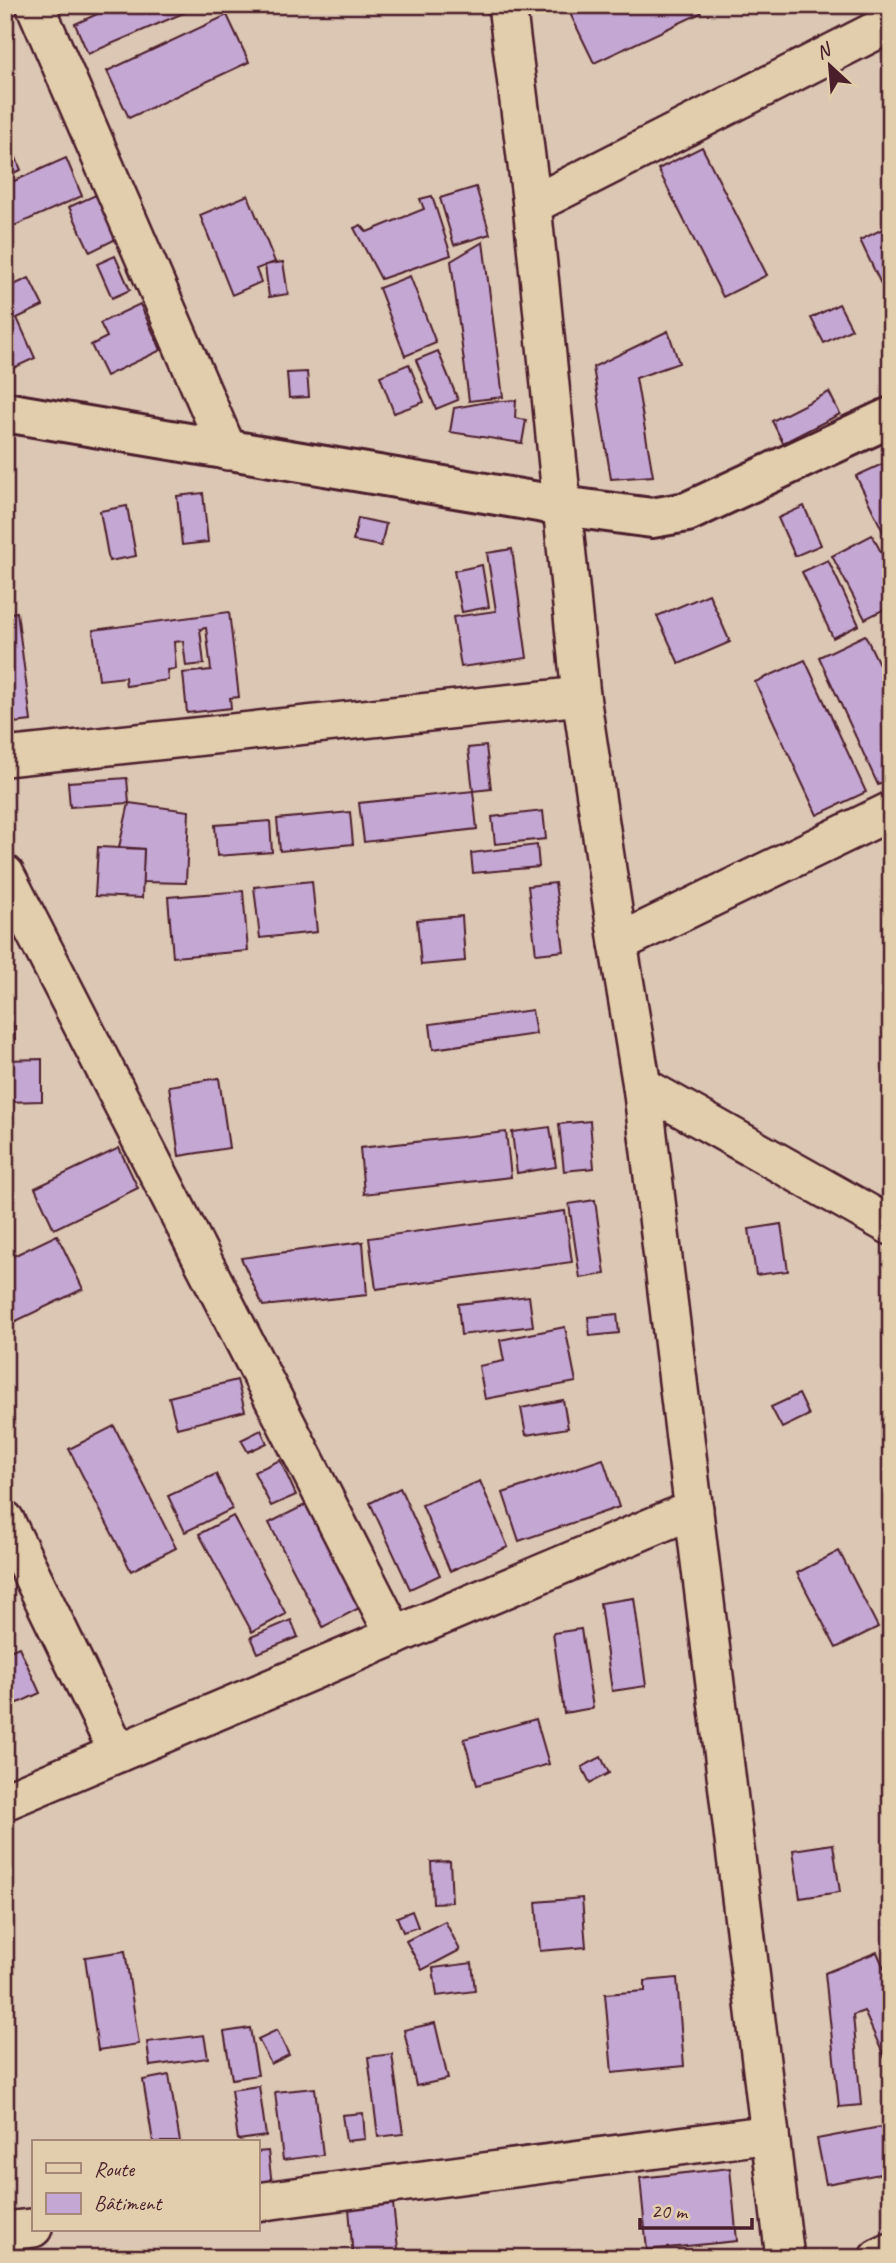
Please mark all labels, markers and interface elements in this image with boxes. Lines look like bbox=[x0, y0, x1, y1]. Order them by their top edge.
north arrow bbox=[794, 32, 864, 102]
text: N bbox=[812, 37, 836, 65]
legend bbox=[32, 2140, 259, 2232]
text: Route bbox=[94, 2156, 135, 2182]
scale bar bbox=[640, 2186, 752, 2230]
text: Bâtiment bbox=[94, 2190, 163, 2216]
text: 20 m bbox=[651, 2198, 689, 2224]

